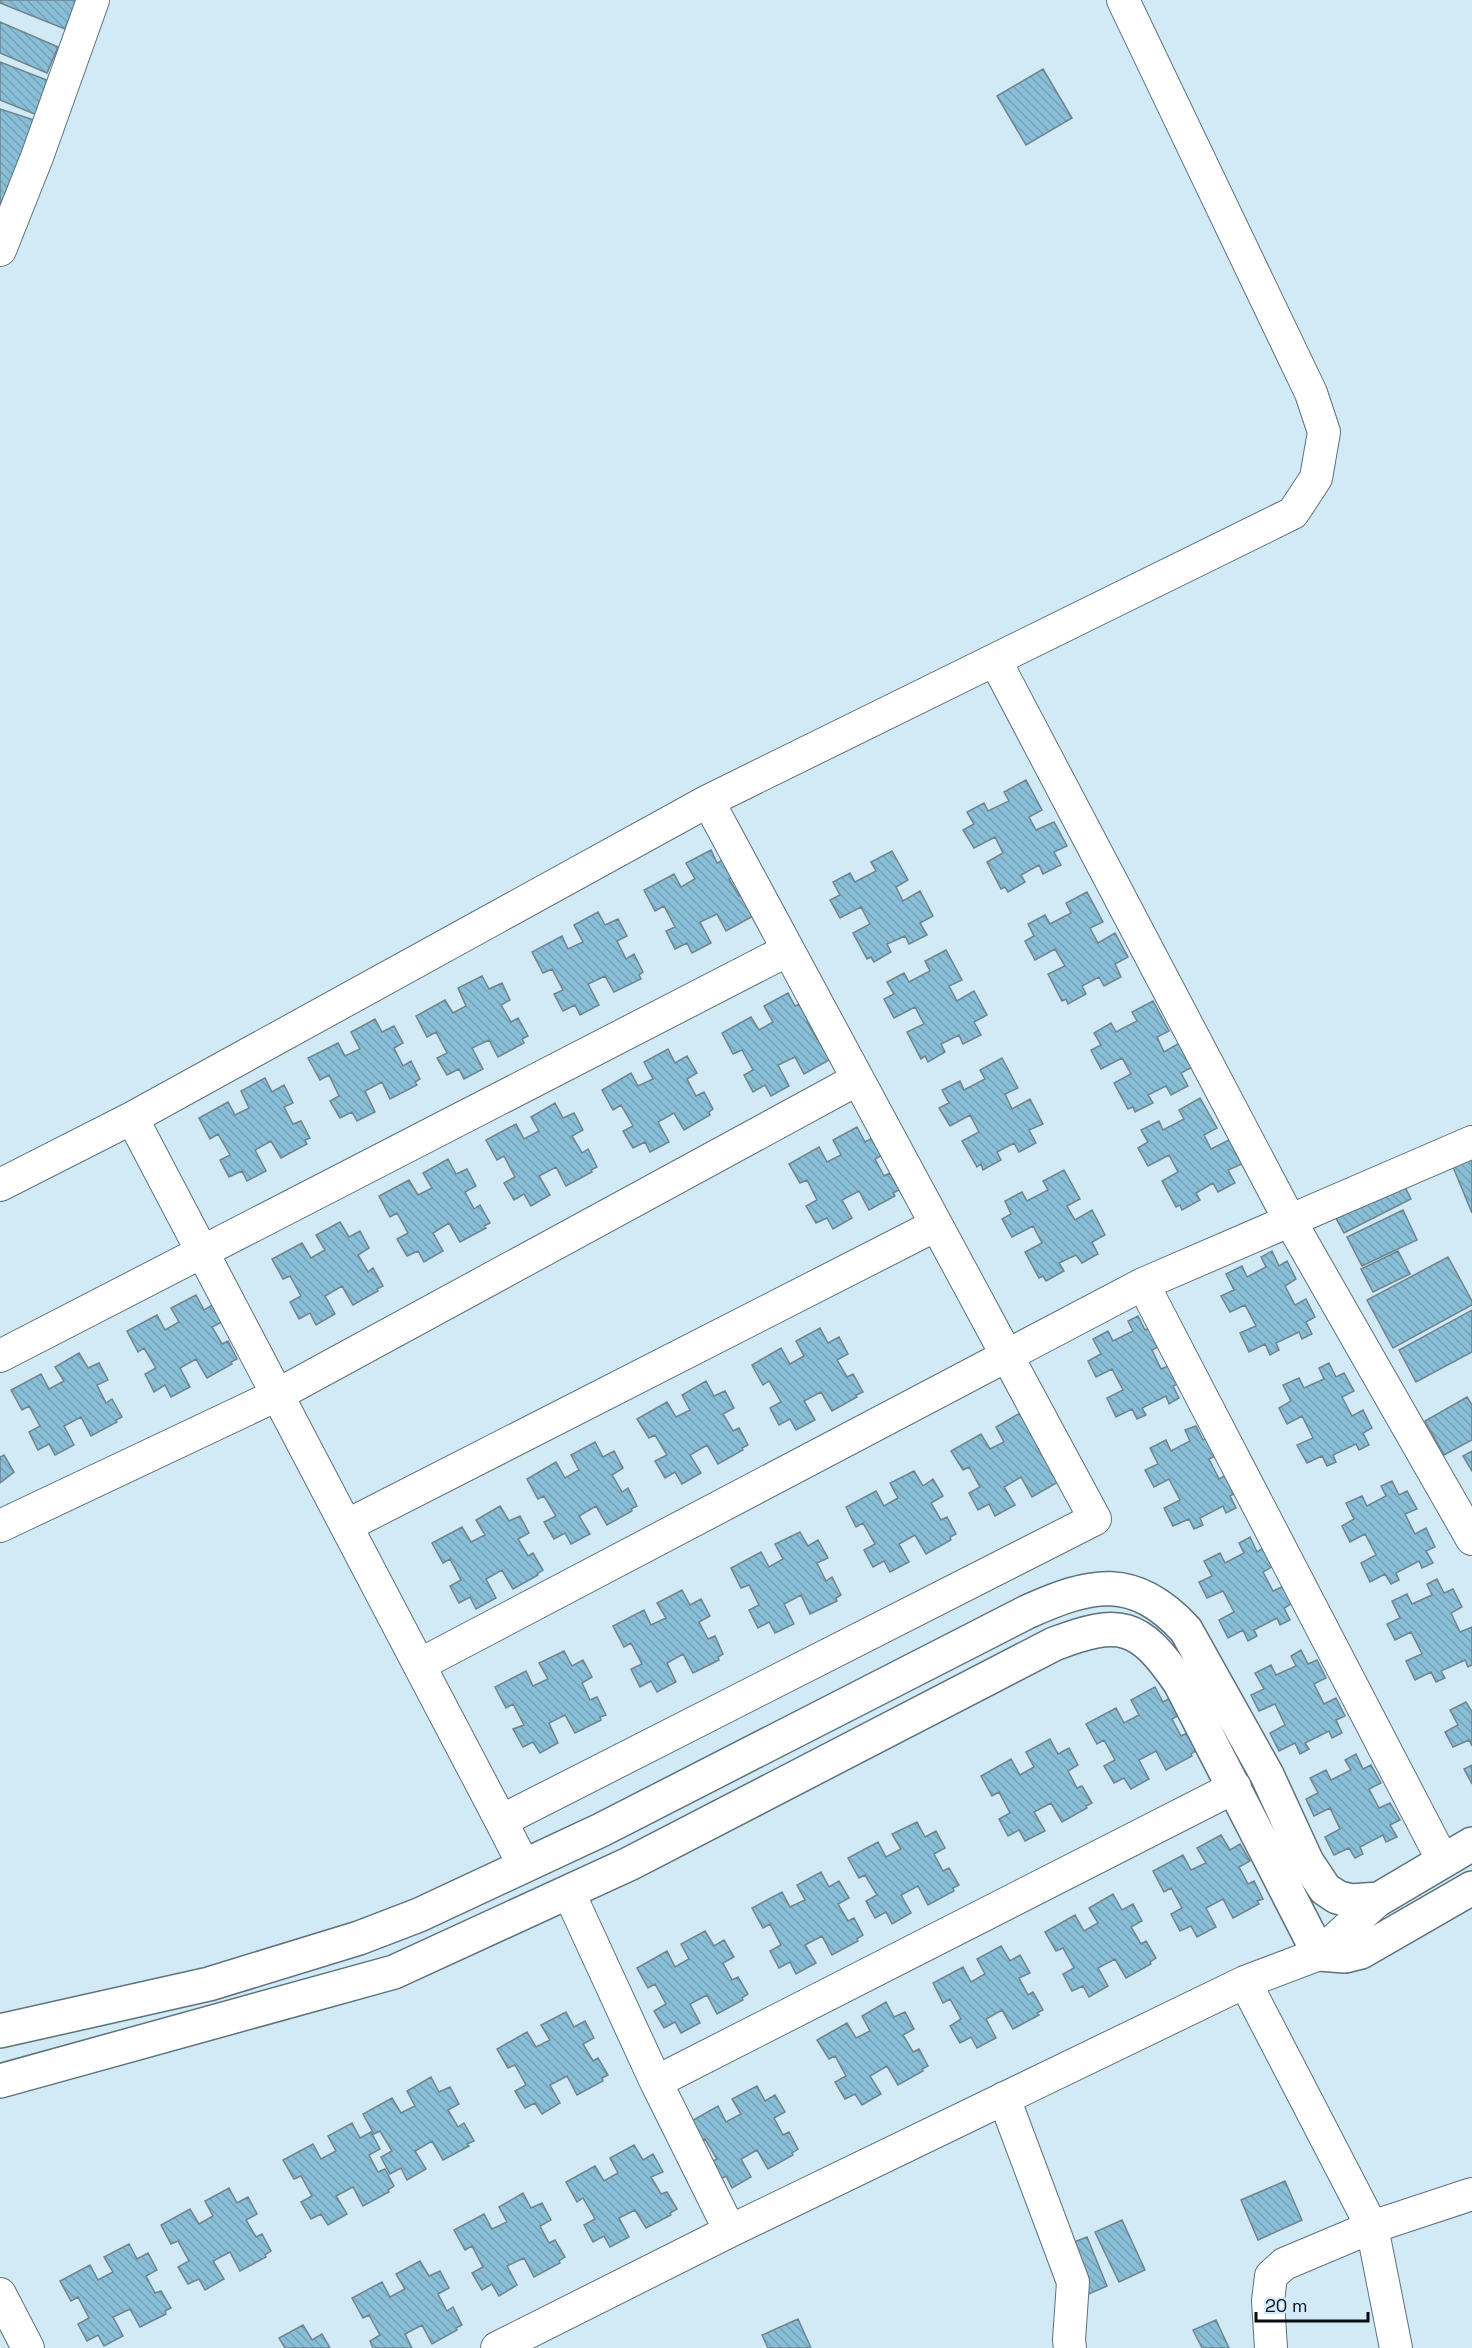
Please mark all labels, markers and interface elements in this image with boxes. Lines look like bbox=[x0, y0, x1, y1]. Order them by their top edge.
scale bar bbox=[1256, 2285, 1368, 2323]
text: 20 m bbox=[1265, 2294, 1308, 2317]

